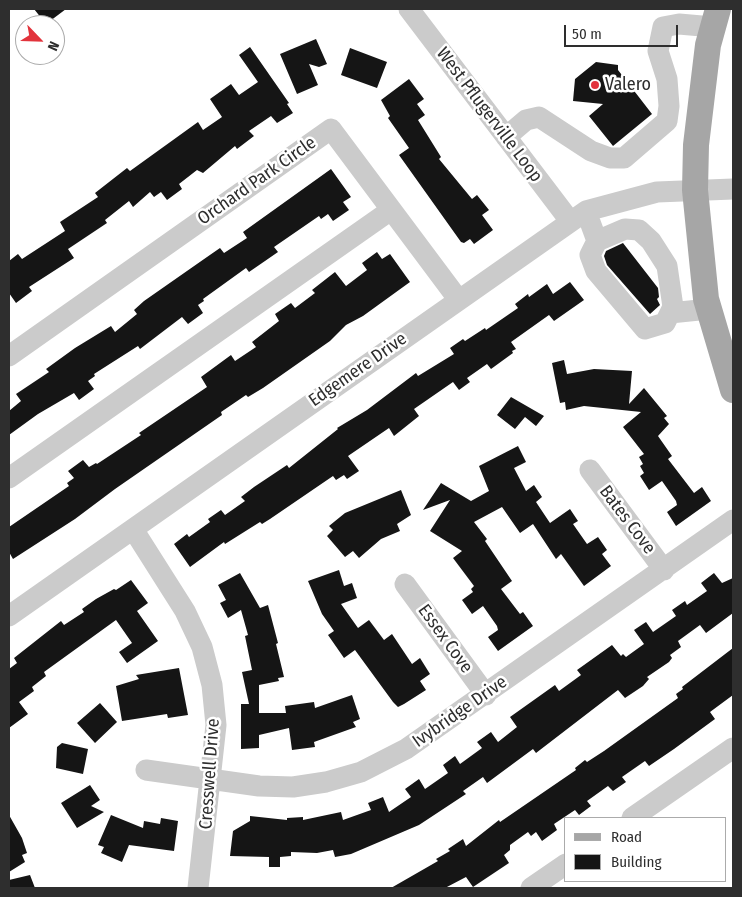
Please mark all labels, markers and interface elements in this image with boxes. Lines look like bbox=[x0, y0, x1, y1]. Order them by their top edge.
north arrow bbox=[15, 15, 65, 65]
scale bar bbox=[567, 15, 681, 47]
text: 50 m bbox=[572, 25, 602, 43]
text: N bbox=[44, 39, 63, 53]
street label: West Pflugerville Loop bbox=[431, 43, 547, 187]
place label: Valero bbox=[605, 74, 651, 96]
marker: Valero bbox=[589, 79, 601, 91]
street label: Orchard Park Circle bbox=[194, 132, 320, 230]
street label: Edgemere Drive bbox=[305, 328, 411, 412]
street label: Bates Cove bbox=[594, 482, 660, 558]
street label: Essex Cove bbox=[413, 601, 477, 677]
street label: Ivybridge Drive bbox=[409, 672, 511, 752]
street label: Cresswell Drive bbox=[195, 718, 225, 830]
legend bbox=[564, 817, 727, 882]
text: Road bbox=[611, 828, 642, 846]
text: Building bbox=[611, 853, 662, 871]

